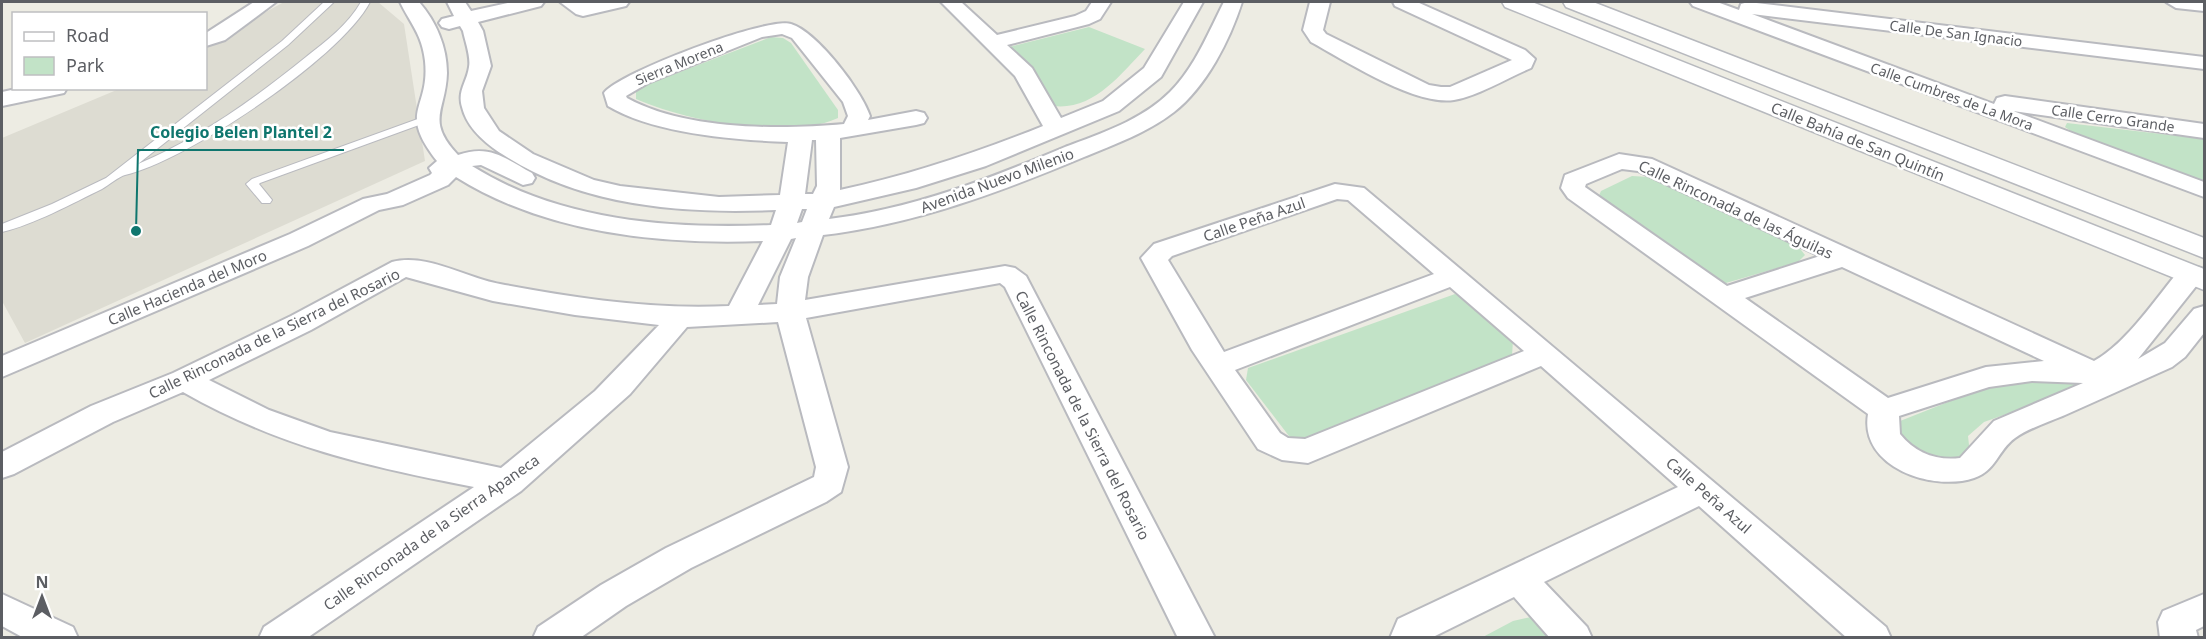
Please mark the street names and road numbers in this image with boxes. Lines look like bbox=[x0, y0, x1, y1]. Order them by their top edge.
street label: Calle De San Ignacio bbox=[1888, 15, 2024, 51]
street label: Sierra Morena bbox=[632, 37, 726, 89]
street label: Calle Cumbres de La Mora bbox=[1868, 58, 2036, 134]
street label: Calle Bahía de San Quintín bbox=[1768, 97, 1948, 185]
street label: Calle Cerro Grande bbox=[2050, 100, 2176, 136]
street label: Avenida Nuevo Milenio bbox=[918, 143, 1076, 217]
street label: Calle Rinconada de las Águilas bbox=[1636, 155, 1836, 263]
street label: Calle Peña Azul bbox=[1200, 192, 1308, 246]
street label: Calle Hacienda del Moro bbox=[104, 244, 270, 330]
street label: Calle Rinconada de la Sierra del Rosario bbox=[145, 263, 403, 403]
street label: Calle Rinconada de la Sierra del Rosario bbox=[1011, 287, 1155, 543]
street label: Calle Rinconada de la Sierra Apaneca bbox=[319, 449, 543, 615]
street label: Calle Peña Azul bbox=[1662, 452, 1756, 538]

